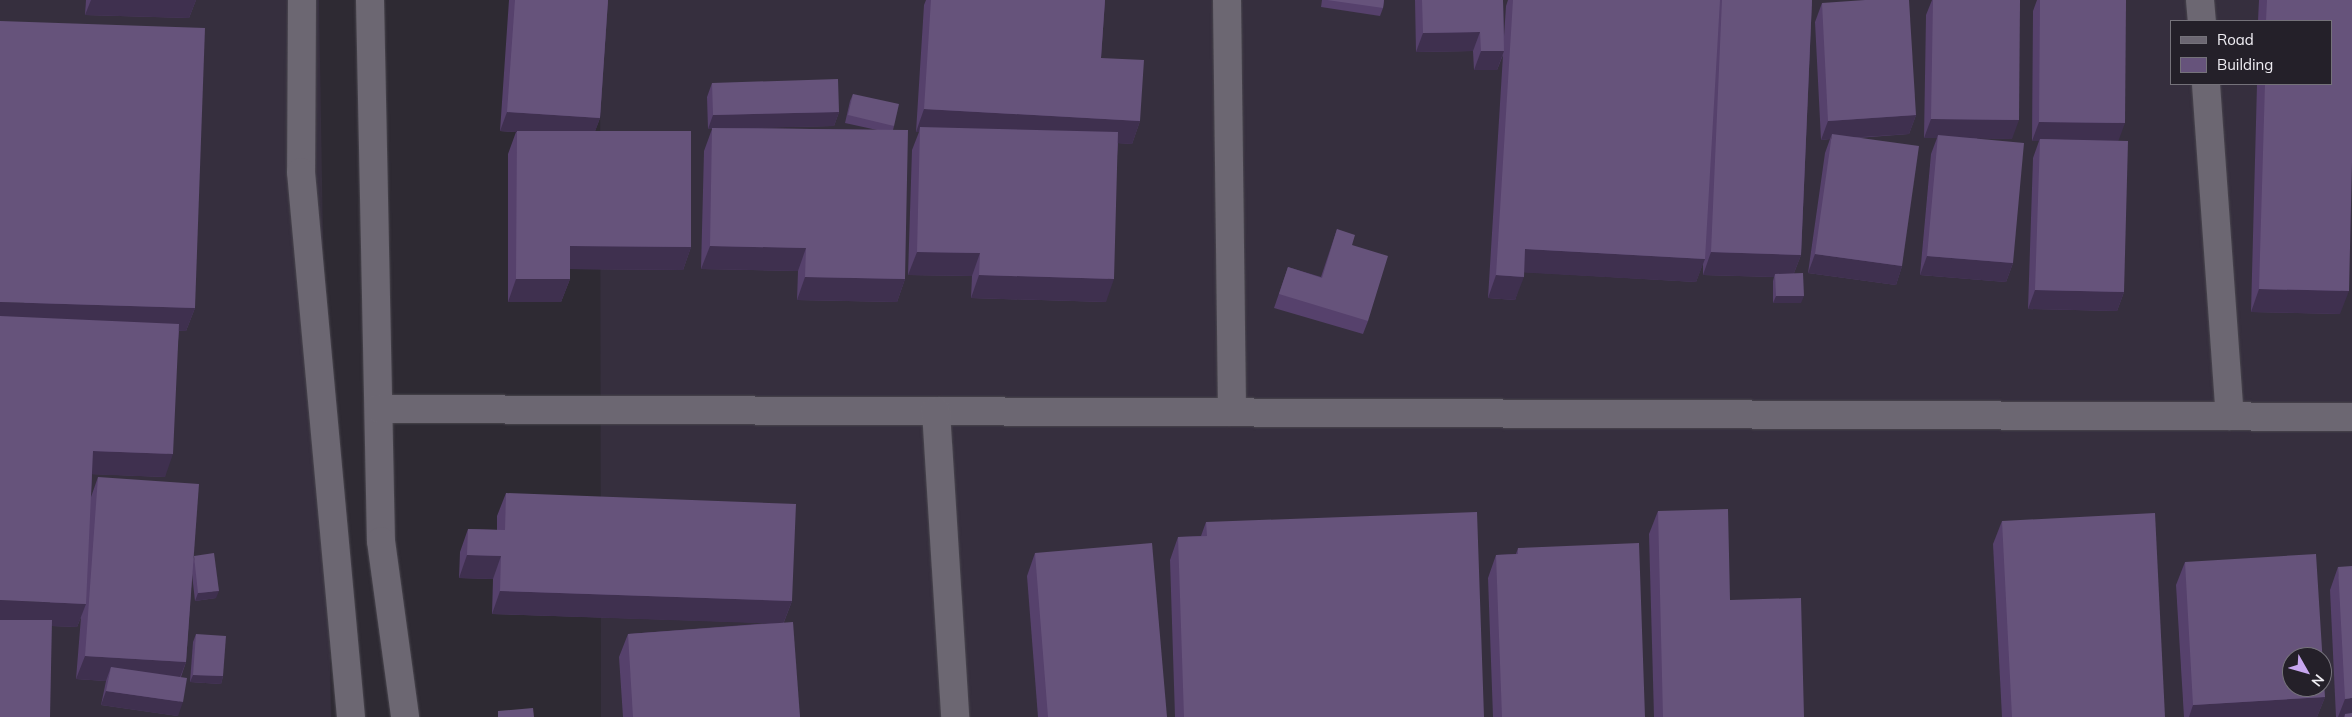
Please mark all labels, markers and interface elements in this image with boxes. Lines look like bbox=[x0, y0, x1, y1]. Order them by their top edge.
legend bbox=[2170, 20, 2332, 85]
text: Road bbox=[2217, 30, 2254, 49]
text: Building bbox=[2217, 55, 2273, 74]
north arrow bbox=[2282, 647, 2332, 697]
text: N bbox=[2308, 671, 2328, 690]

